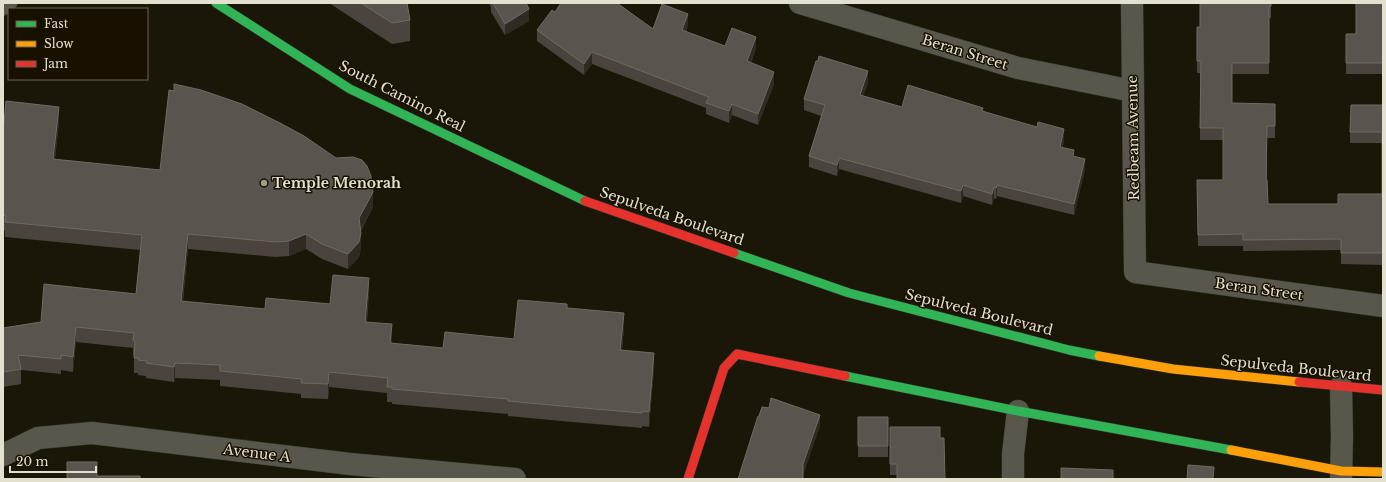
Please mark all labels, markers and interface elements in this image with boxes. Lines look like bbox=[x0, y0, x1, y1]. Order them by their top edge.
legend bbox=[8, 8, 148, 80]
text: Fast bbox=[44, 16, 69, 31]
street label: Beran Street bbox=[920, 30, 1011, 74]
text: Slow bbox=[44, 36, 74, 51]
text: Jam bbox=[42, 56, 68, 71]
street label: South Camino Real bbox=[336, 56, 469, 136]
street label: Redbeam Avenue bbox=[1123, 75, 1143, 201]
place label: Temple Menorah bbox=[272, 174, 401, 192]
marker: Temple Menorah bbox=[259, 178, 269, 188]
street label: Sepulveda Boulevard bbox=[597, 183, 747, 249]
street label: Beran Street bbox=[1214, 274, 1305, 304]
street label: Sepulveda Boulevard bbox=[903, 285, 1055, 339]
street label: Sepulveda Boulevard bbox=[1220, 351, 1373, 385]
street label: Avenue A bbox=[221, 440, 292, 466]
scale bar bbox=[10, 448, 96, 474]
text: 20 m bbox=[16, 454, 48, 469]

